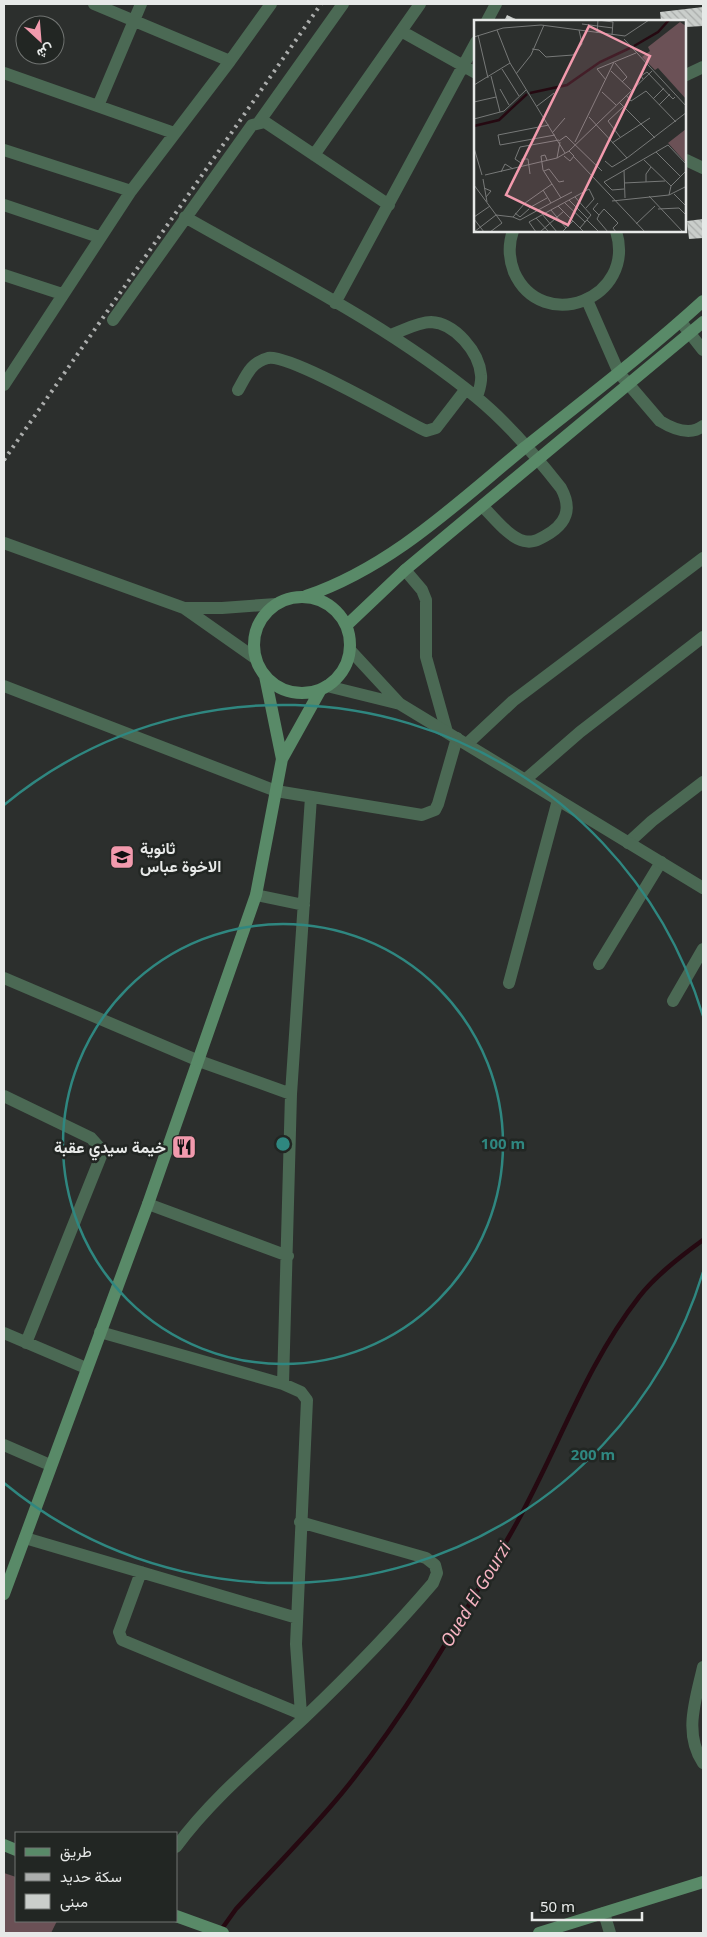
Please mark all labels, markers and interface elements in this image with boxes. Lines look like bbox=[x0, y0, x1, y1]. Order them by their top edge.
north arrow bbox=[15, 15, 65, 65]
inset map bbox=[474, 20, 687, 232]
text: ش bbox=[34, 40, 58, 64]
place label: ثانوية الاخوة عباس bbox=[140, 837, 221, 877]
school or university icon: ثانوية الاخوة عباس bbox=[109, 844, 135, 870]
text: 100 m bbox=[481, 1133, 525, 1153]
restaurant icon: خيمة سيدي عقبة bbox=[171, 1134, 197, 1160]
centre of rings bbox=[274, 1135, 292, 1153]
place label: خيمة سيدي عقبة bbox=[54, 1136, 166, 1161]
text: 200 m bbox=[571, 1444, 615, 1464]
water label: Oued El Gourzi bbox=[434, 1537, 516, 1651]
legend bbox=[15, 1832, 178, 1922]
text: طريق bbox=[60, 1841, 92, 1862]
text: سكة حديد bbox=[60, 1866, 122, 1886]
scale bar bbox=[532, 1890, 642, 1922]
text: مبنى bbox=[60, 1891, 88, 1912]
text: 50 m bbox=[540, 1896, 575, 1916]

